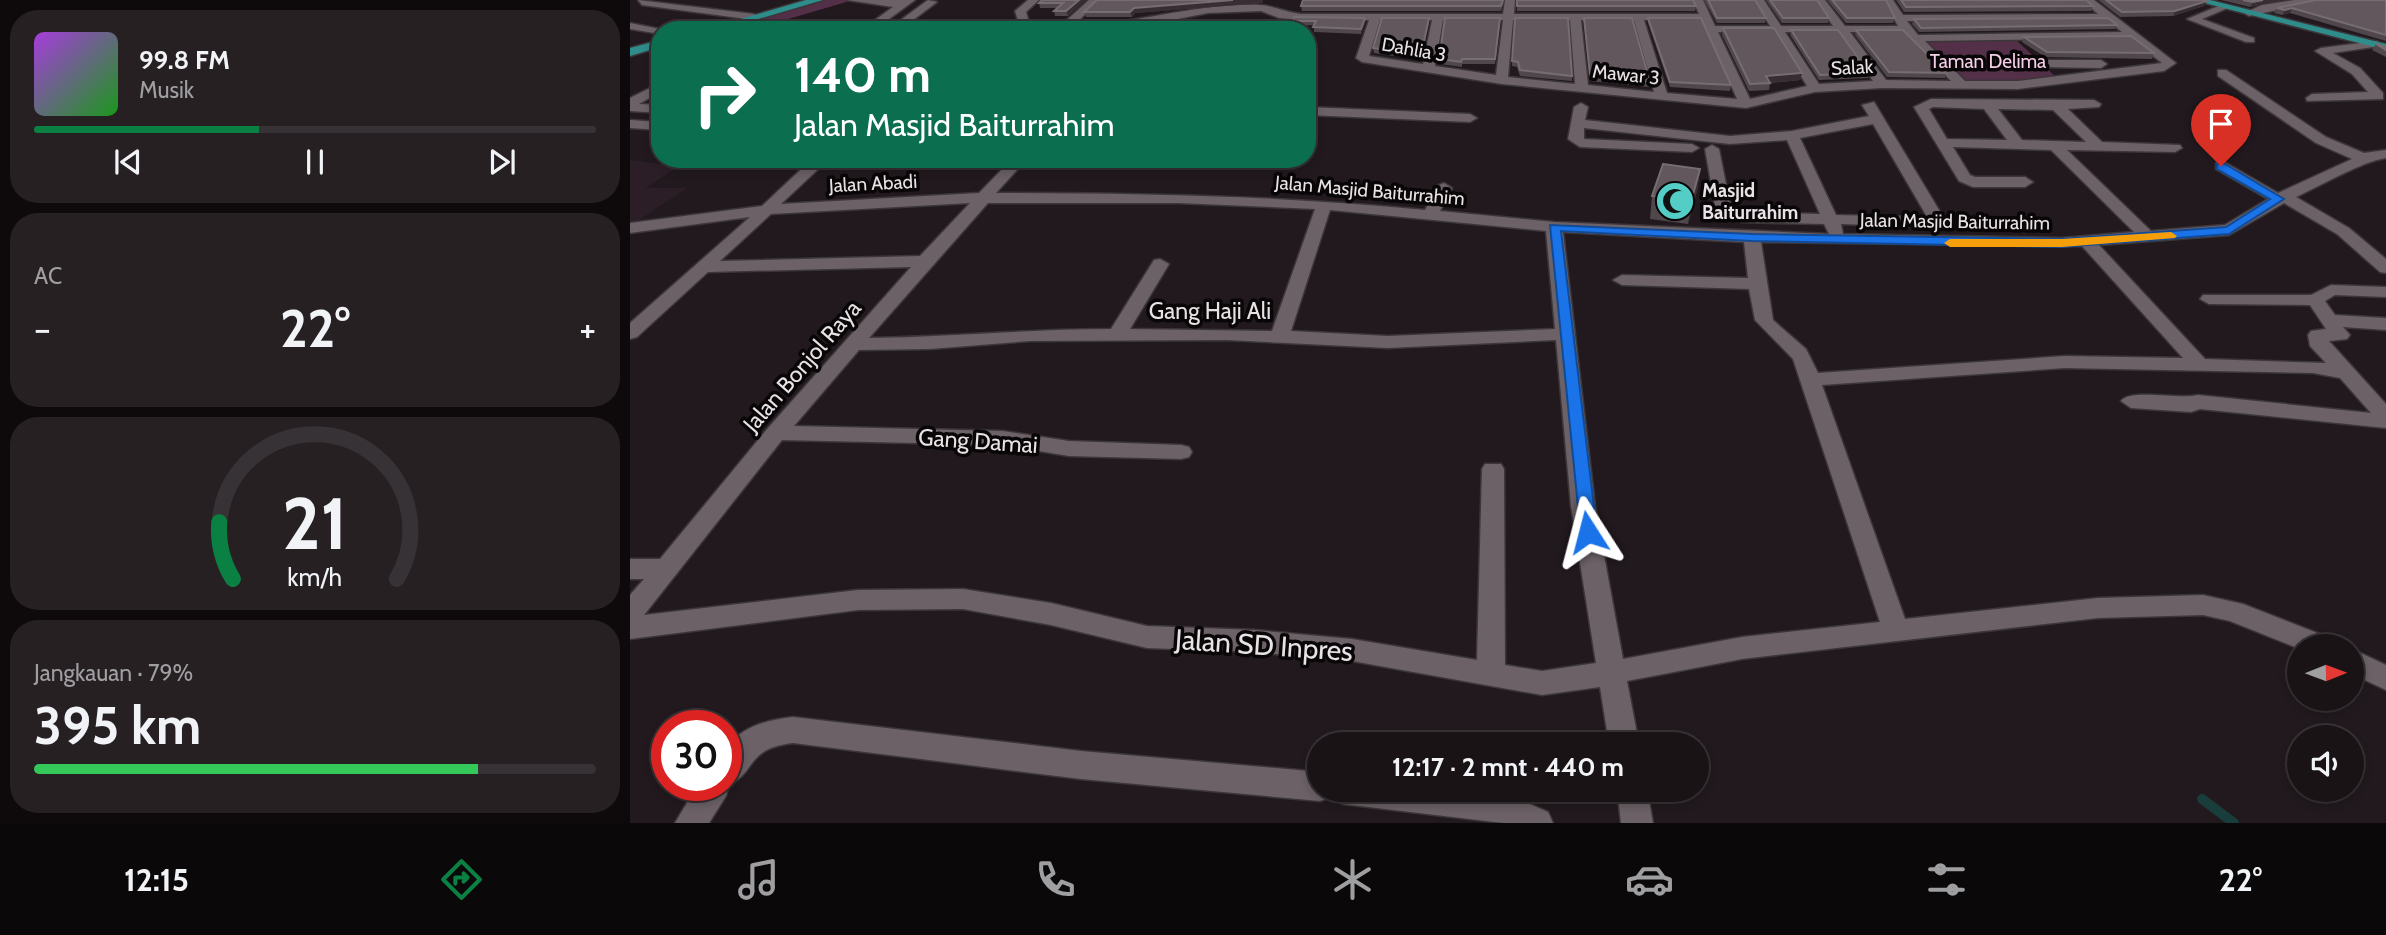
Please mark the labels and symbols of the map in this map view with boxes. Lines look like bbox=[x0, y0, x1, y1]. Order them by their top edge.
street label: Dahlia 3 bbox=[1380, 33, 1448, 66]
park label: Taman Delima bbox=[1930, 50, 2046, 73]
street label: Salak bbox=[1830, 55, 1874, 80]
street label: Mawar 3 bbox=[1591, 60, 1661, 89]
pin bbox=[2191, 94, 2251, 166]
street label: Jalan Abadi bbox=[827, 170, 918, 197]
street label: Jalan Masjid Baiturrahim bbox=[1273, 171, 1466, 210]
place label: Masjid Baiturrahim bbox=[1702, 179, 1798, 224]
mosque icon: Masjid Baiturrahim bbox=[1654, 180, 1696, 222]
street label: Jalan Masjid Baiturrahim bbox=[1859, 208, 2050, 235]
street label: Jalan Bonjol Raya bbox=[737, 294, 867, 438]
street label: Gang Haji Ali bbox=[1149, 297, 1271, 325]
street label: Gang Damai bbox=[917, 423, 1039, 459]
position arrow bbox=[1551, 495, 1625, 569]
street label: Jalan SD Inpres bbox=[1173, 622, 1354, 668]
north arrow bbox=[2287, 634, 2364, 710]
speed limit sign: 30 bbox=[651, 710, 742, 801]

